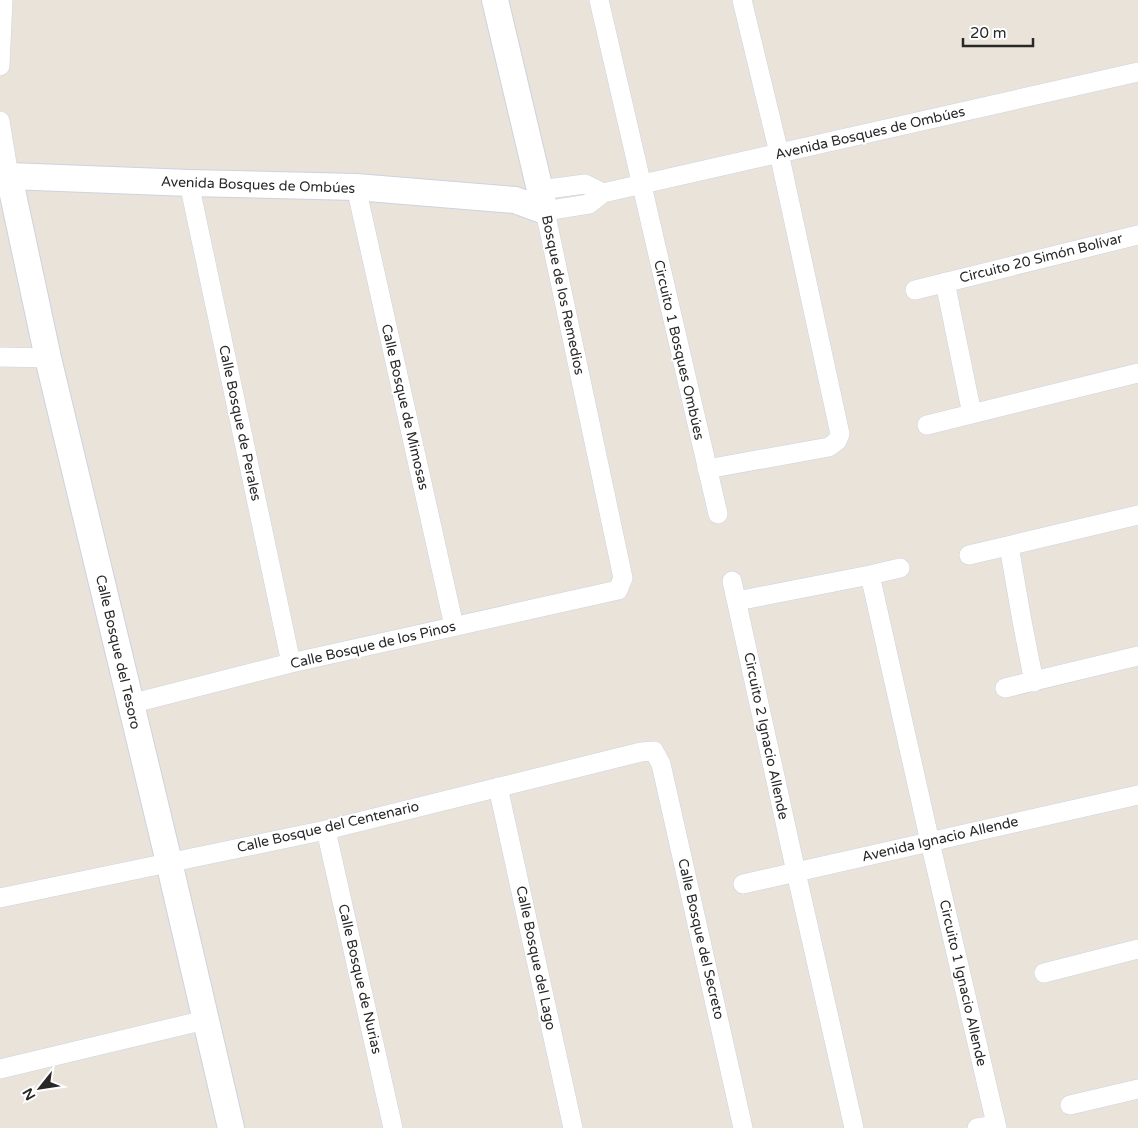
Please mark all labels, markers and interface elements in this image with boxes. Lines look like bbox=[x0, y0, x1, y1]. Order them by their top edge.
scale bar bbox=[963, 15, 1033, 47]
text: 20 m bbox=[970, 24, 1007, 42]
street label: Avenida Bosques de Ombúes bbox=[773, 103, 967, 163]
street label: Avenida Bosques de Ombúes bbox=[160, 173, 356, 197]
street label: Bosque de los Remedios bbox=[538, 214, 588, 377]
street label: Circuito 20 Simón Bolívar bbox=[958, 229, 1125, 287]
street label: Circuito 1 Bosques Ombúes bbox=[650, 258, 708, 442]
street label: Calle Bosque de Mimosas bbox=[378, 322, 432, 492]
street label: Calle Bosque de Perales bbox=[215, 344, 265, 503]
street label: Calle Bosque del Tesoro bbox=[92, 573, 144, 731]
street label: Calle Bosque de los Pinos bbox=[289, 618, 458, 672]
street label: Circuito 2 Ignacio Allende bbox=[740, 651, 792, 821]
street label: Calle Bosque del Centenario bbox=[235, 798, 421, 856]
street label: Avenida Ignacio Allende bbox=[860, 813, 1020, 865]
street label: Calle Bosque del Secreto bbox=[674, 857, 728, 1021]
street label: Calle Bosque del Lago bbox=[512, 884, 560, 1032]
street label: Circuito 1 Ignacio Allende bbox=[936, 898, 990, 1068]
street label: Calle Bosque de Nurias bbox=[334, 902, 386, 1056]
north arrow bbox=[15, 1063, 65, 1113]
text: N bbox=[19, 1085, 39, 1103]

